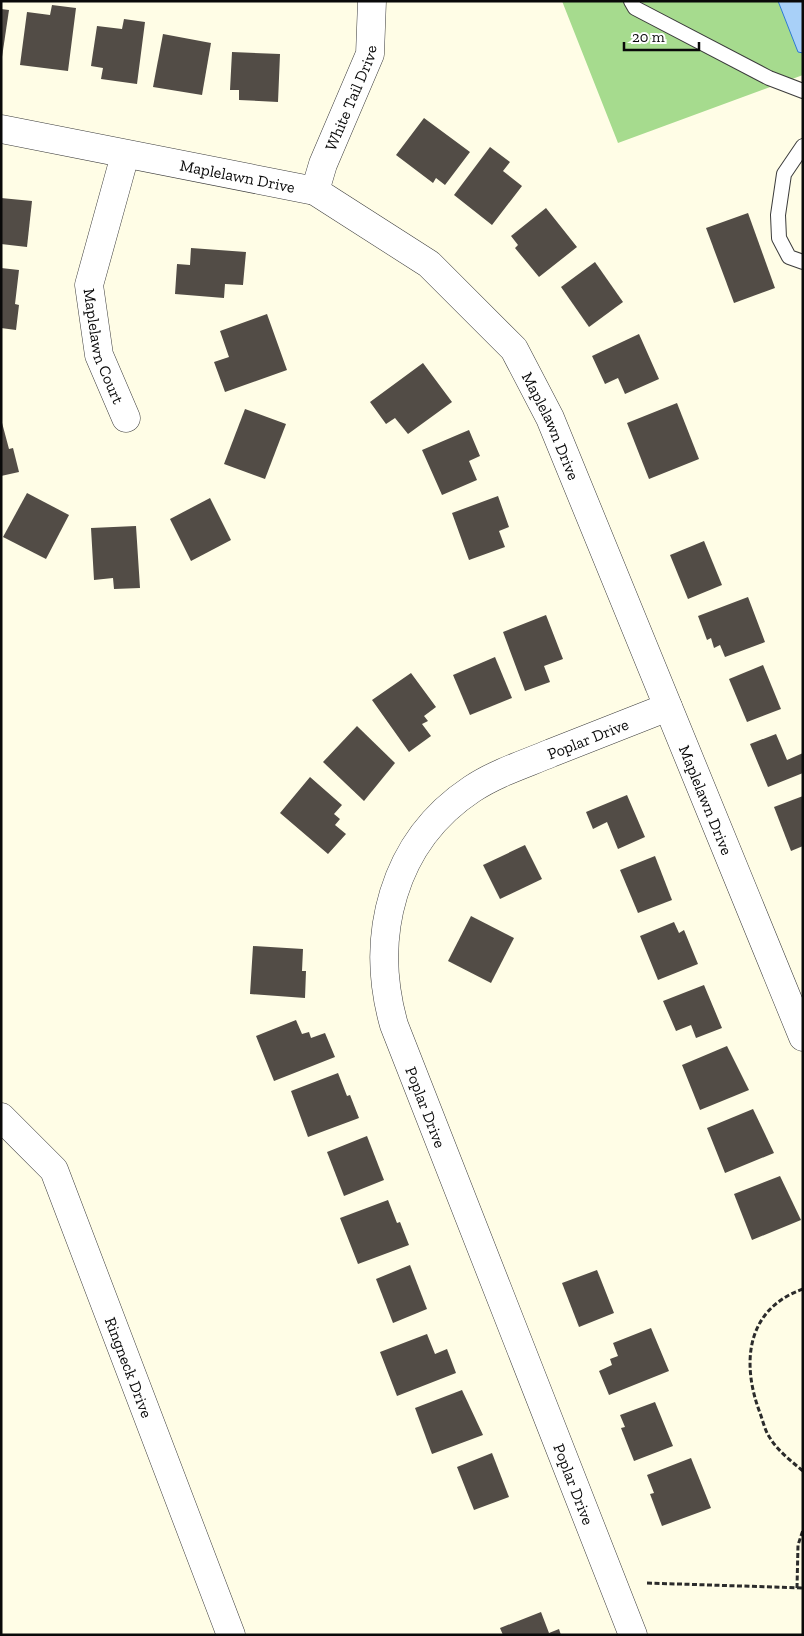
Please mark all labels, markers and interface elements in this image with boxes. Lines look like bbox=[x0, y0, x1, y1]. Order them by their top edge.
scale bar bbox=[624, 20, 699, 52]
text: 20 m bbox=[632, 28, 665, 46]
street label: White Tail Drive bbox=[321, 45, 380, 154]
street label: Maplelawn Drive bbox=[178, 156, 296, 197]
street label: Maplelawn Court bbox=[80, 287, 128, 407]
street label: Maplelawn Drive bbox=[518, 369, 583, 483]
street label: Poplar Drive bbox=[545, 714, 631, 764]
street label: Maplelawn Drive bbox=[675, 742, 737, 858]
street label: Poplar Drive bbox=[401, 1064, 450, 1151]
street label: Ringneck Drive bbox=[101, 1314, 156, 1420]
street label: Poplar Drive bbox=[549, 1441, 598, 1528]

